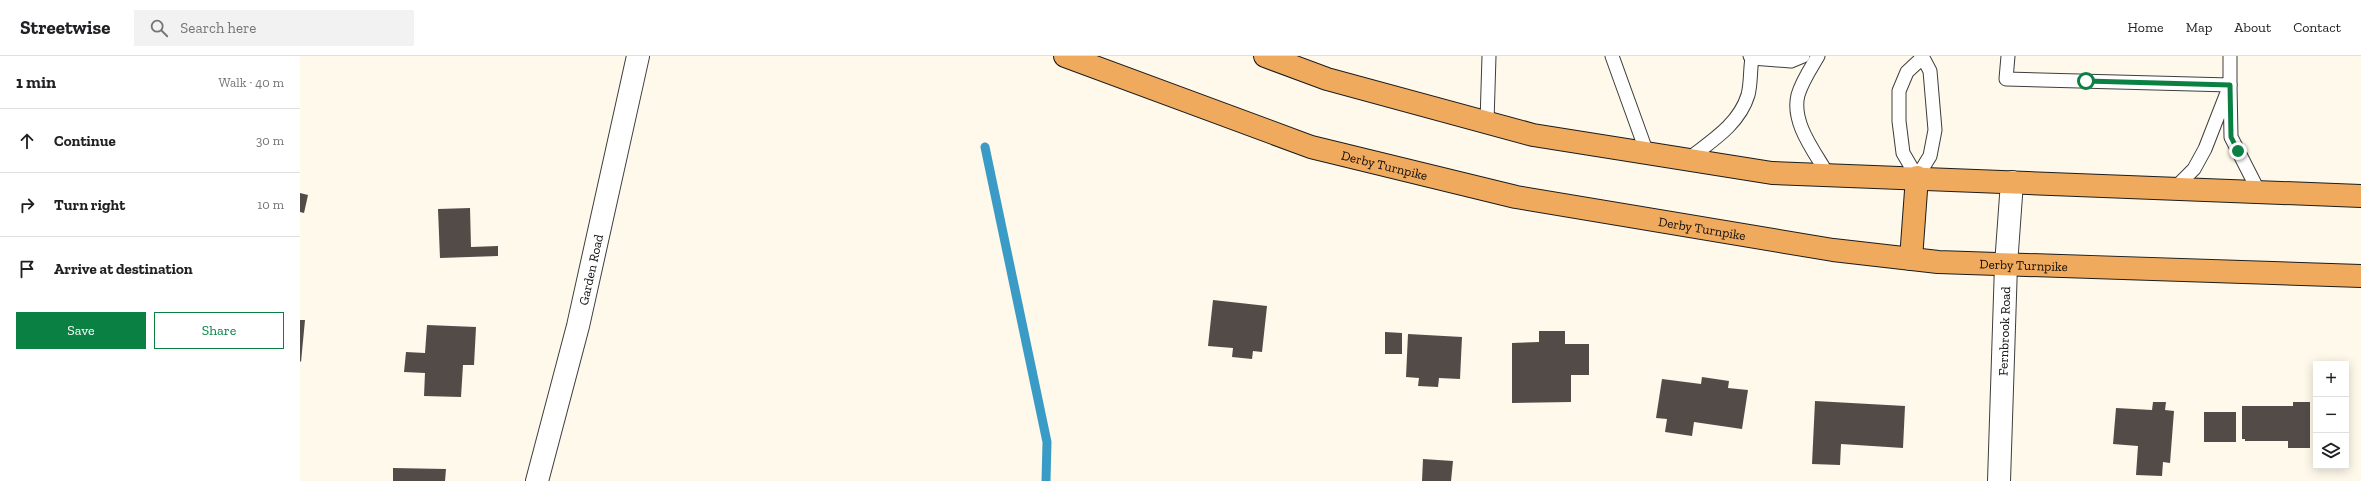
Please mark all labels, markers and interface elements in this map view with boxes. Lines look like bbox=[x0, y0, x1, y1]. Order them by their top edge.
search box bbox=[134, 10, 414, 46]
text: Streetwise bbox=[20, 16, 110, 39]
icon: search bbox=[148, 17, 170, 39]
text: Search here bbox=[180, 19, 256, 37]
text: Home bbox=[2128, 19, 2164, 36]
text: Map bbox=[2186, 19, 2212, 36]
text: About bbox=[2234, 19, 2271, 36]
text: Contact bbox=[2293, 19, 2341, 36]
text: 1 min bbox=[16, 72, 56, 92]
route start bbox=[2077, 72, 2095, 90]
text: Walk · 40 m bbox=[219, 75, 284, 90]
icon: ahead bbox=[16, 130, 38, 152]
text: Continue bbox=[54, 132, 116, 150]
text: 30 m bbox=[256, 133, 284, 148]
route end bbox=[2229, 142, 2247, 160]
street label: Derby Turnpike bbox=[1340, 147, 1429, 183]
icon: right bbox=[16, 194, 38, 216]
text: Turn right bbox=[54, 196, 125, 214]
text: 10 m bbox=[257, 197, 284, 212]
street label: Derby Turnpike bbox=[1657, 213, 1747, 243]
street label: Garden Road bbox=[575, 233, 606, 307]
street label: Derby Turnpike bbox=[1979, 256, 2068, 274]
icon: arrive bbox=[16, 258, 38, 280]
text: Arrive at destination bbox=[54, 260, 193, 278]
street label: Fernbrook Road bbox=[1995, 286, 2013, 376]
button: Save bbox=[16, 312, 146, 349]
button: Share bbox=[154, 312, 284, 349]
map controls bbox=[2313, 361, 2349, 469]
button: + bbox=[2313, 361, 2349, 397]
button: − bbox=[2313, 397, 2349, 433]
button: layers bbox=[2313, 433, 2349, 469]

